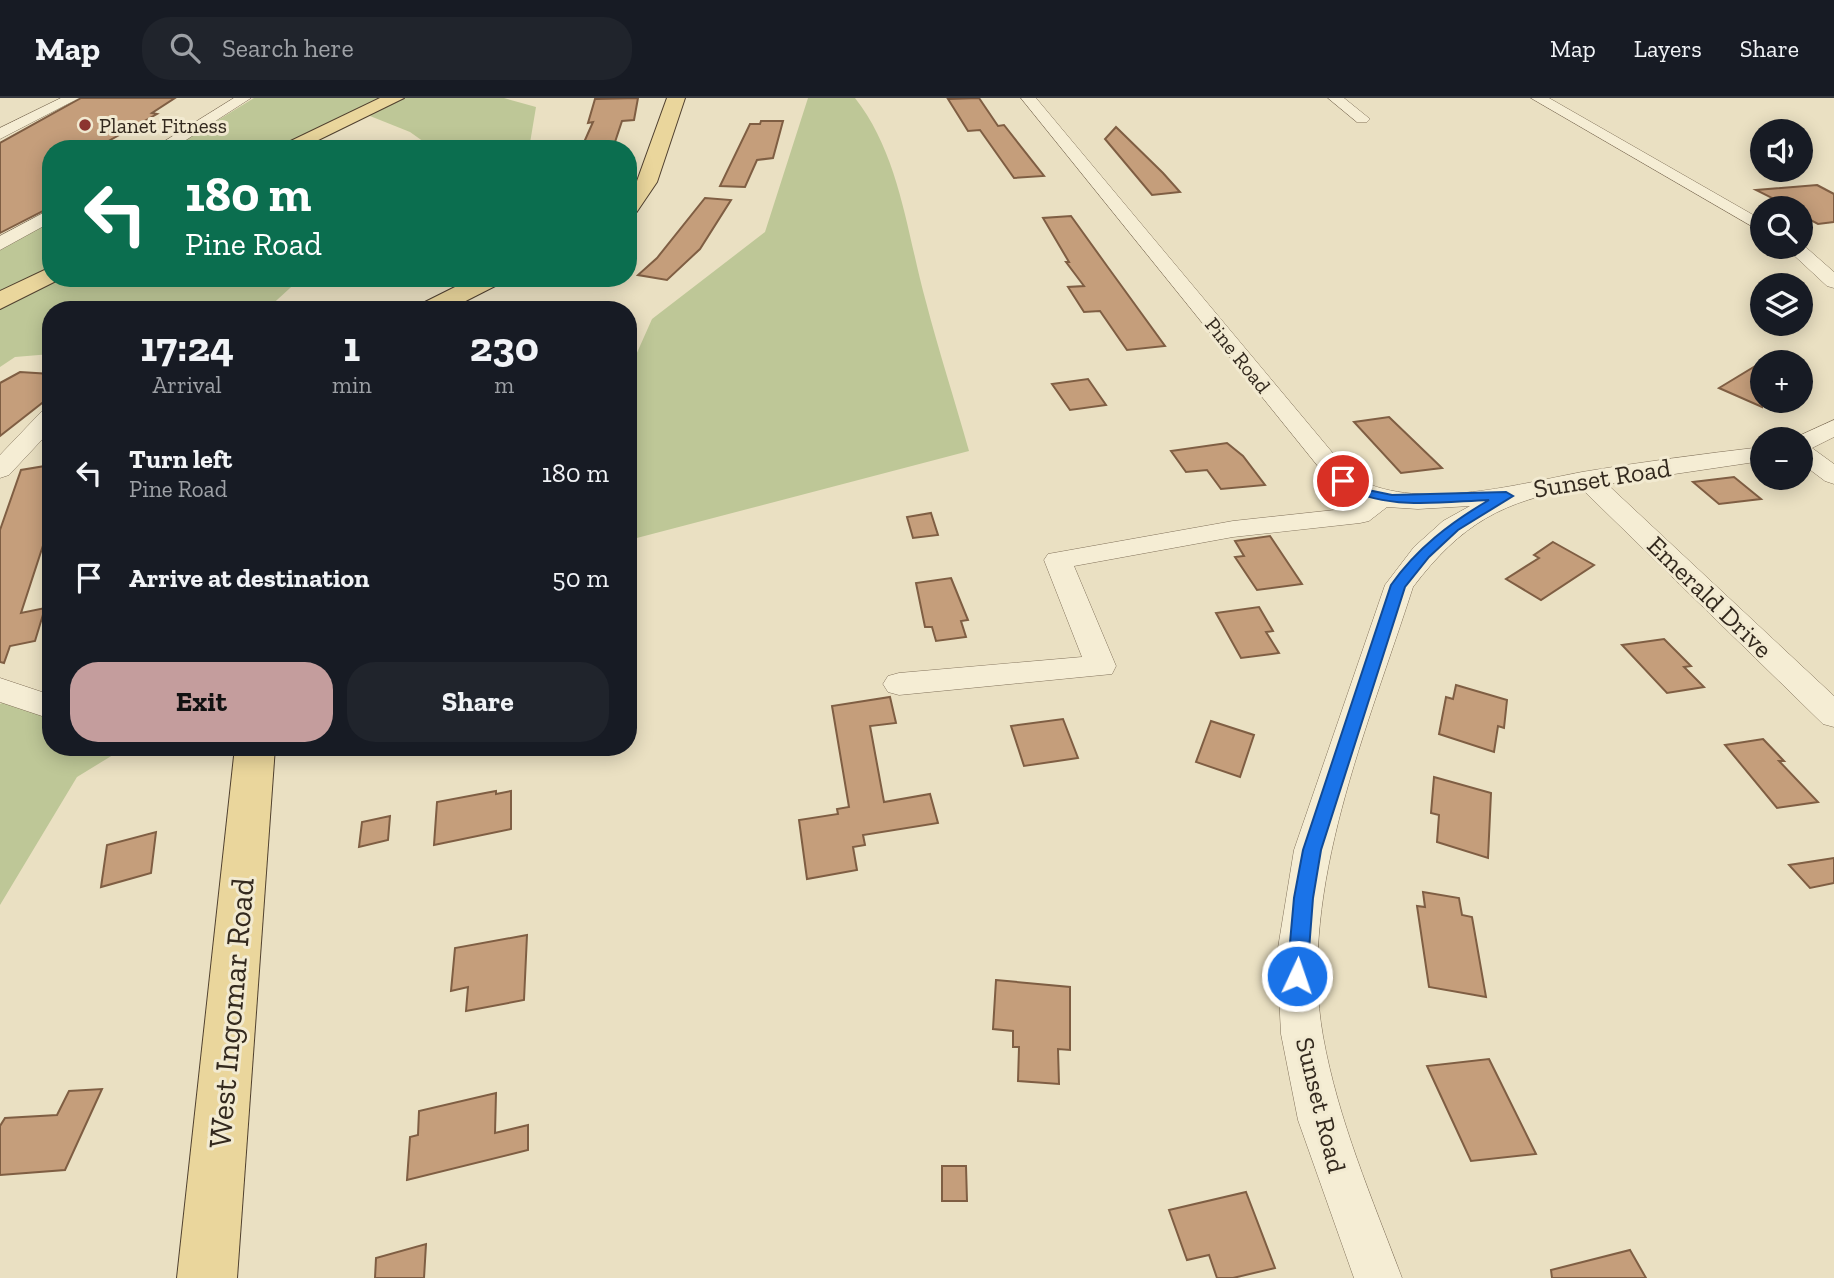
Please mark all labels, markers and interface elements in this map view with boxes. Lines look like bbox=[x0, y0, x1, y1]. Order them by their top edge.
search box bbox=[142, 17, 632, 80]
text: Map bbox=[35, 29, 100, 68]
icon: search bbox=[166, 29, 204, 67]
text: Search here bbox=[222, 32, 354, 64]
text: Map bbox=[1550, 34, 1596, 63]
text: Layers bbox=[1634, 34, 1702, 63]
text: Share bbox=[1740, 34, 1799, 63]
place label: Planet Fitness bbox=[99, 113, 227, 138]
marker: Planet Fitness bbox=[77, 117, 93, 133]
map controls bbox=[1750, 119, 1813, 490]
button: sound bbox=[1750, 119, 1813, 182]
text: 180 m bbox=[185, 165, 312, 224]
icon: left bbox=[70, 168, 161, 259]
button: search bbox=[1750, 196, 1813, 259]
text: Pine Road bbox=[185, 225, 322, 263]
button: layers bbox=[1750, 273, 1813, 336]
street label: Pine Road bbox=[1200, 312, 1276, 398]
text: 17:24 bbox=[140, 321, 234, 372]
text: 1 bbox=[343, 321, 360, 372]
text: 230 bbox=[470, 321, 539, 372]
button: + bbox=[1750, 350, 1813, 413]
text: Arrival bbox=[152, 371, 222, 399]
text: min bbox=[332, 371, 372, 399]
text: m bbox=[494, 371, 514, 399]
button: − bbox=[1750, 427, 1813, 490]
text: Turn left bbox=[129, 443, 232, 475]
pin bbox=[1313, 451, 1373, 511]
street label: Sunset Road bbox=[1531, 451, 1673, 505]
icon: left bbox=[70, 454, 108, 492]
text: 180 m bbox=[542, 457, 609, 489]
icon: arrive bbox=[1324, 462, 1362, 500]
text: Pine Road bbox=[129, 475, 227, 503]
street label: Emerald Drive bbox=[1641, 529, 1779, 665]
icon: arrive bbox=[70, 559, 108, 597]
text: Arrive at destination bbox=[129, 562, 369, 594]
text: 50 m bbox=[552, 562, 609, 594]
button: Exit bbox=[70, 662, 333, 742]
button: Share bbox=[347, 662, 609, 742]
street label: West Ingomar Road bbox=[200, 876, 262, 1150]
position arrow bbox=[1260, 939, 1334, 1013]
street label: Sunset Road bbox=[1289, 1034, 1353, 1176]

